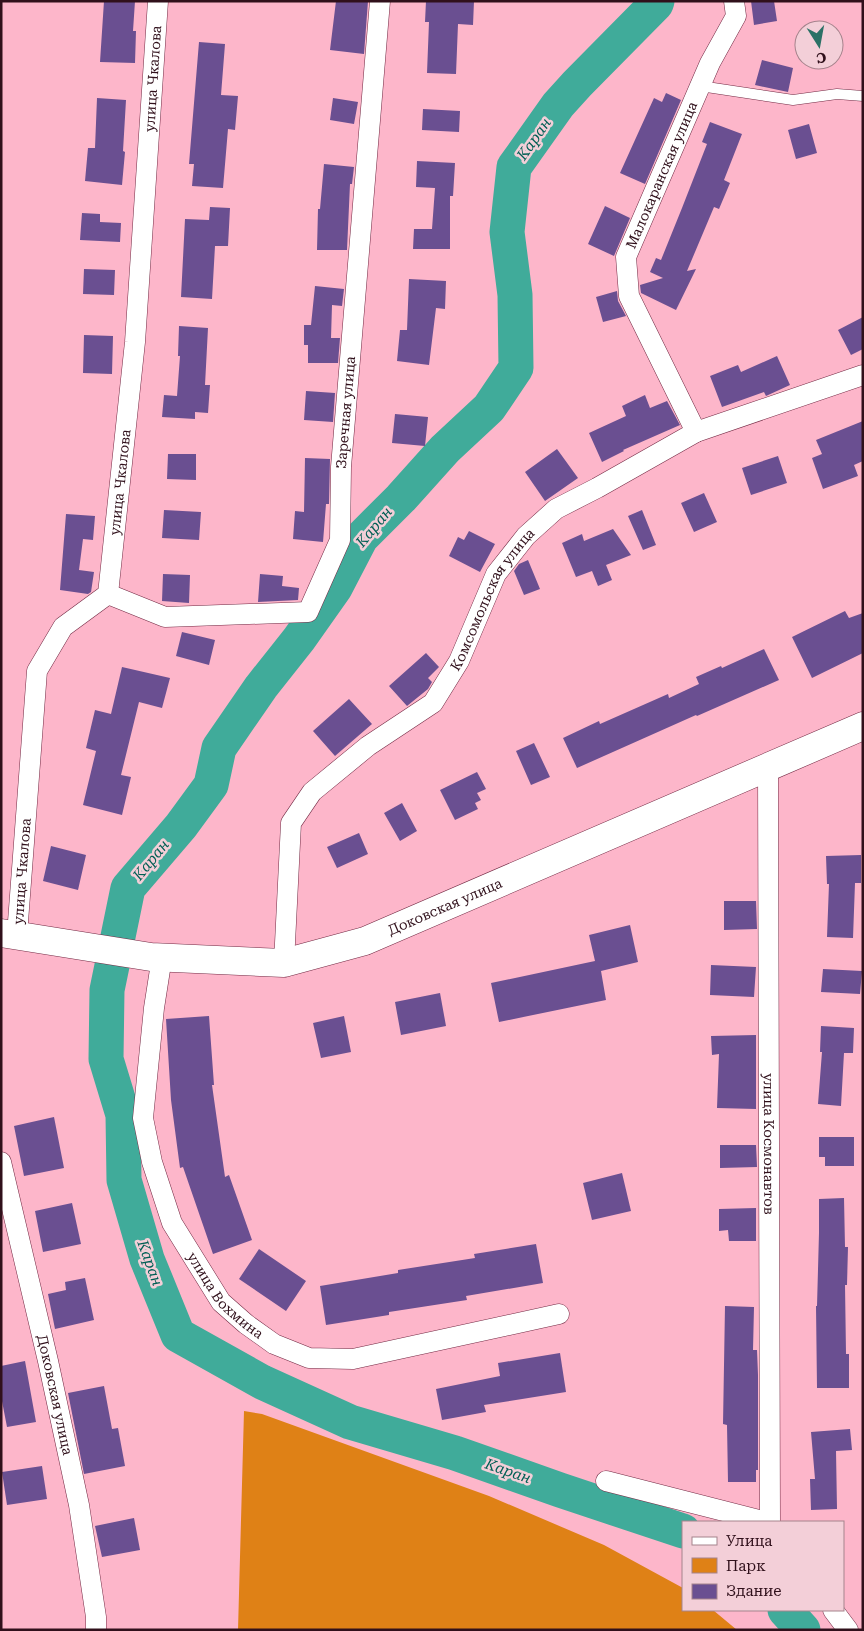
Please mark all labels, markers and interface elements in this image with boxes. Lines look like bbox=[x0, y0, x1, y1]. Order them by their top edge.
north arrow bbox=[794, 20, 844, 70]
street label: улица Чкалова bbox=[141, 25, 164, 132]
text: С bbox=[815, 49, 828, 67]
street label: Малокаранская улица bbox=[623, 99, 700, 251]
water label: Каран bbox=[513, 115, 555, 164]
street label: Заречная улица bbox=[333, 355, 358, 470]
street label: улица Чкалова bbox=[106, 428, 134, 536]
water label: Каран bbox=[351, 503, 396, 552]
street label: Комсомольская улица bbox=[447, 524, 538, 674]
street label: улица Чкалова bbox=[10, 817, 34, 925]
water label: Каран bbox=[129, 836, 173, 885]
street label: Доковская улица bbox=[385, 875, 505, 938]
street label: улица Космонавтов bbox=[761, 1073, 777, 1215]
water label: Каран bbox=[133, 1237, 167, 1288]
street label: улица Вохмина bbox=[184, 1249, 267, 1342]
street label: Доковская улица bbox=[34, 1333, 76, 1457]
water label: Каран bbox=[482, 1454, 533, 1487]
legend bbox=[682, 1521, 844, 1611]
text: Улица bbox=[726, 1532, 772, 1550]
text: Парк bbox=[726, 1557, 766, 1575]
text: Здание bbox=[726, 1582, 782, 1600]

